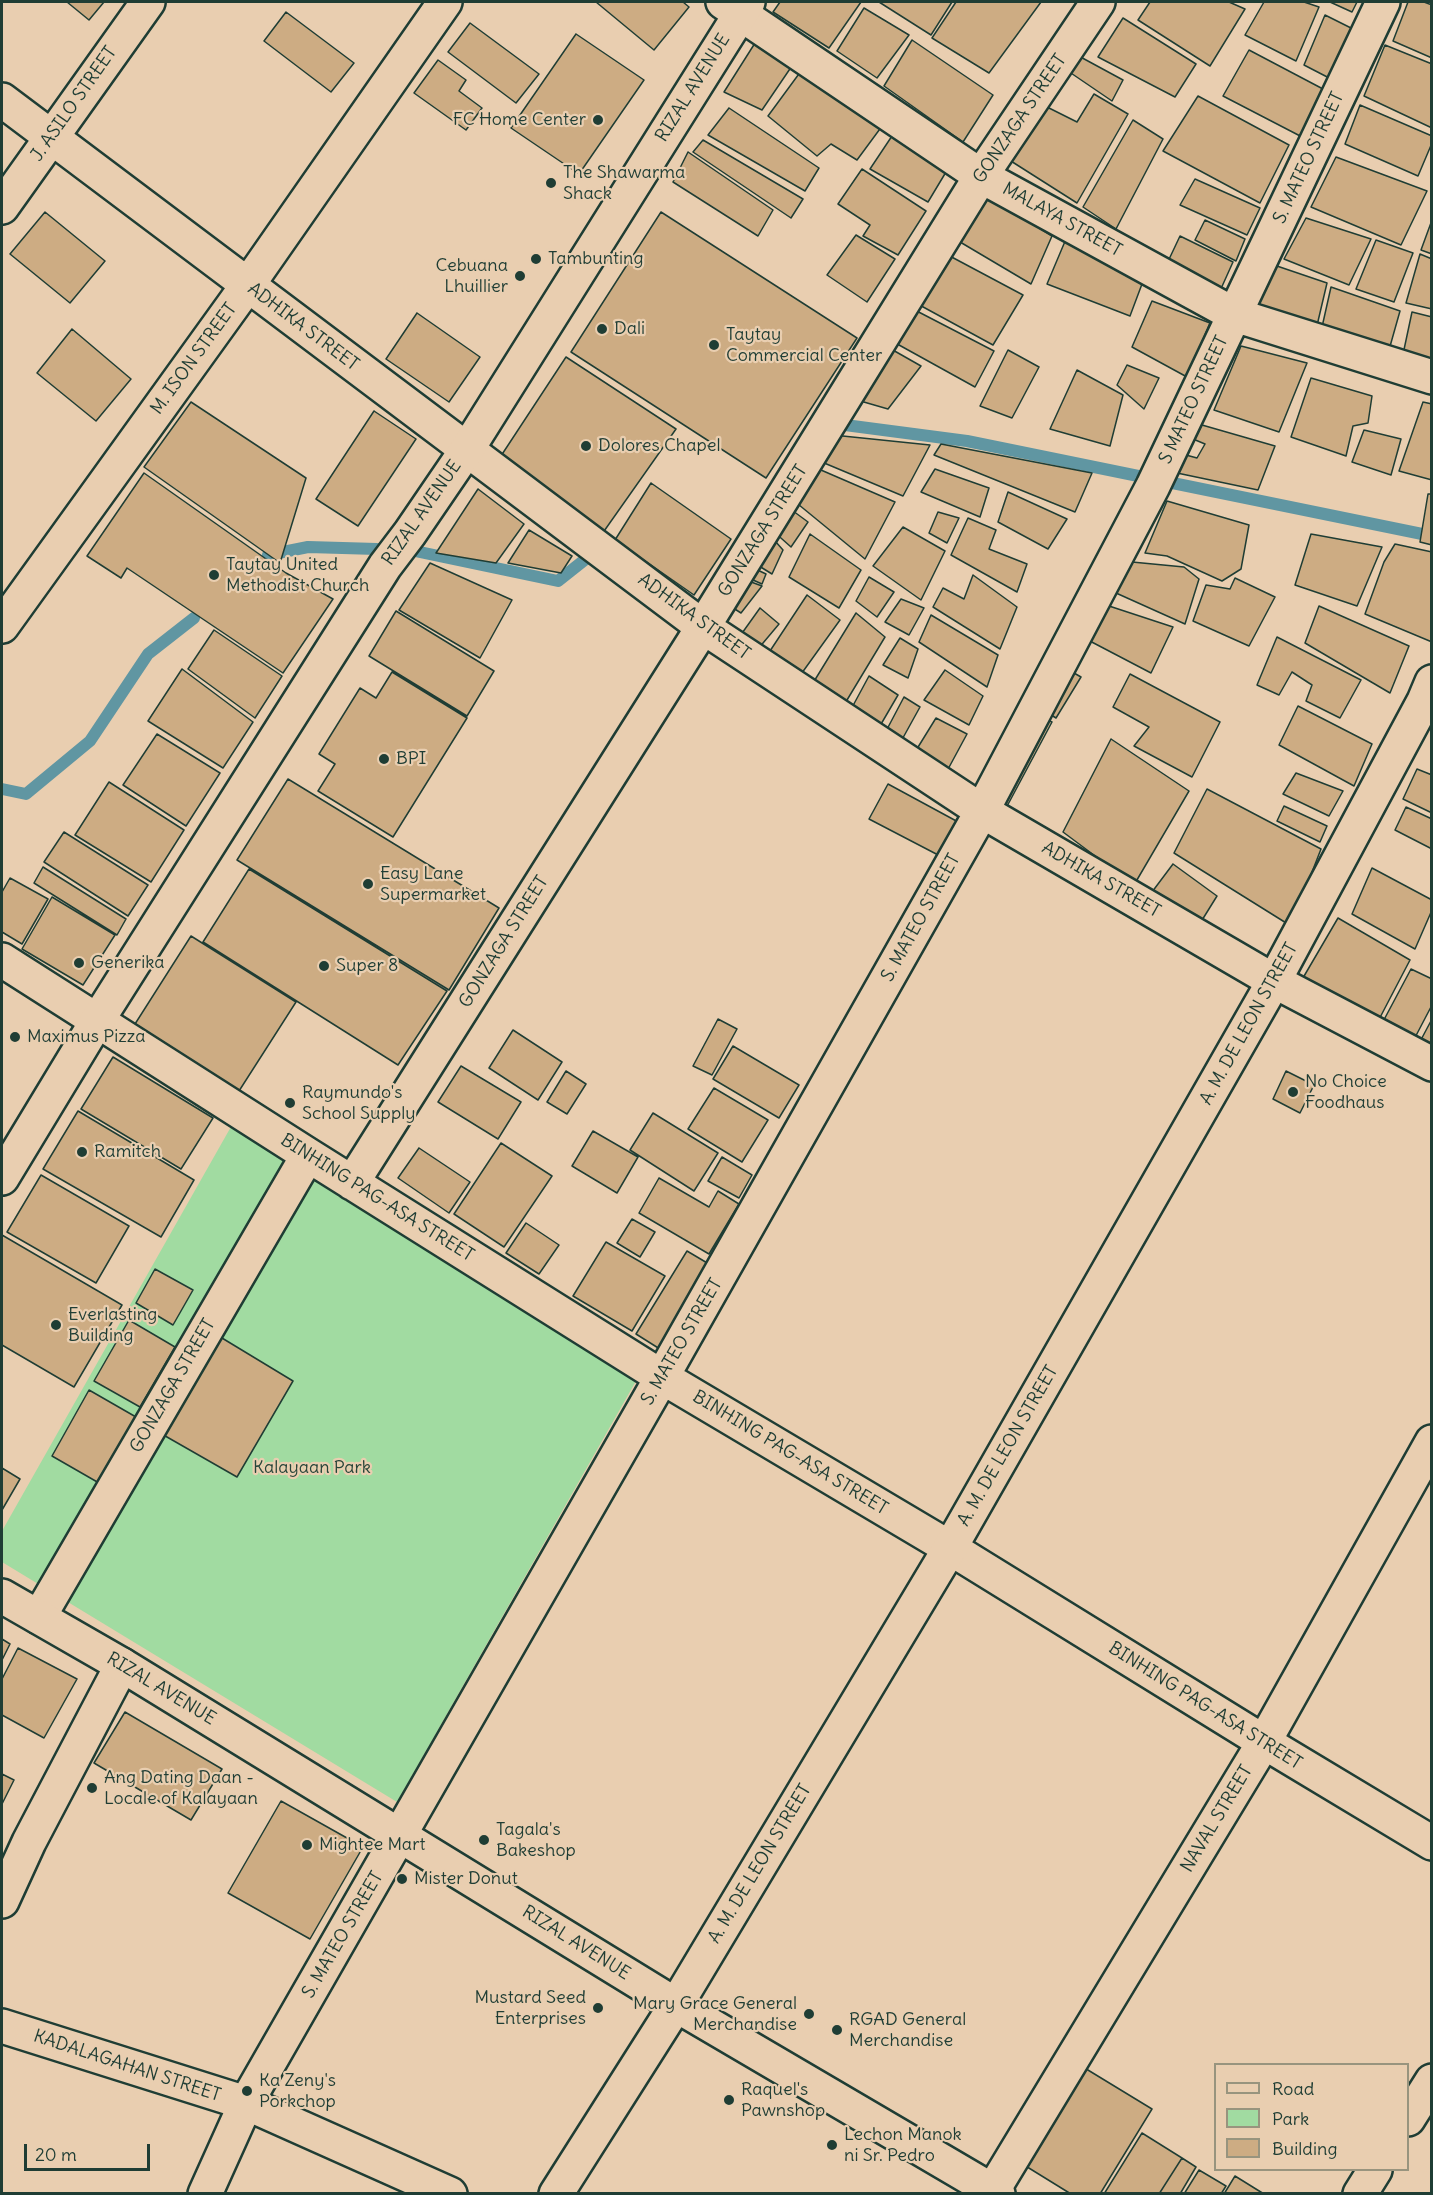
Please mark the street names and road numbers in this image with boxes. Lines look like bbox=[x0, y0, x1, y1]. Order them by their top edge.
street label: RIZAL AVENUE bbox=[651, 30, 735, 146]
street label: J. ASILO STREET bbox=[26, 42, 122, 166]
street label: GONZAGA STREET bbox=[969, 50, 1071, 188]
street label: S. MATEO STREET bbox=[1269, 89, 1349, 227]
street label: MALAYA STREET bbox=[999, 178, 1125, 262]
street label: ADHIKA STREET bbox=[243, 278, 363, 376]
street label: M. ISON STREET bbox=[146, 299, 242, 419]
street label: S MATEO STREET bbox=[1155, 332, 1233, 468]
street label: RIZAL AVENUE bbox=[378, 456, 466, 570]
street label: GONZAGA STREET bbox=[714, 461, 812, 601]
street label: ADHIKA STREET bbox=[634, 569, 754, 665]
street label: ADHIKA STREET bbox=[1038, 837, 1164, 923]
street label: S. MATEO STREET bbox=[877, 850, 965, 986]
street label: GONZAGA STREET bbox=[455, 872, 553, 1012]
street label: A. M. DE LEON STREET bbox=[1195, 939, 1303, 1109]
street label: BINHING PAG-ASA STREET bbox=[276, 1130, 478, 1266]
street label: S. MATEO STREET bbox=[637, 1275, 727, 1409]
street label: GONZAGA STREET bbox=[126, 1315, 220, 1457]
street label: A. M. DE LEON STREET bbox=[953, 1362, 1063, 1530]
street label: BINHING PAG-ASA STREET bbox=[689, 1386, 891, 1520]
street label: BINHING PAG-ASA STREET bbox=[1104, 1638, 1306, 1774]
street label: RIZAL AVENUE bbox=[103, 1648, 219, 1730]
street label: NAVAL STREET bbox=[1177, 1762, 1257, 1876]
street label: A. M. DE LEON STREET bbox=[704, 1780, 816, 1948]
street label: S. MATEO STREET bbox=[298, 1868, 388, 2002]
street label: RIZAL AVENUE bbox=[518, 1901, 634, 1985]
street label: KADALAGAHAN STREET bbox=[31, 2026, 223, 2106]

